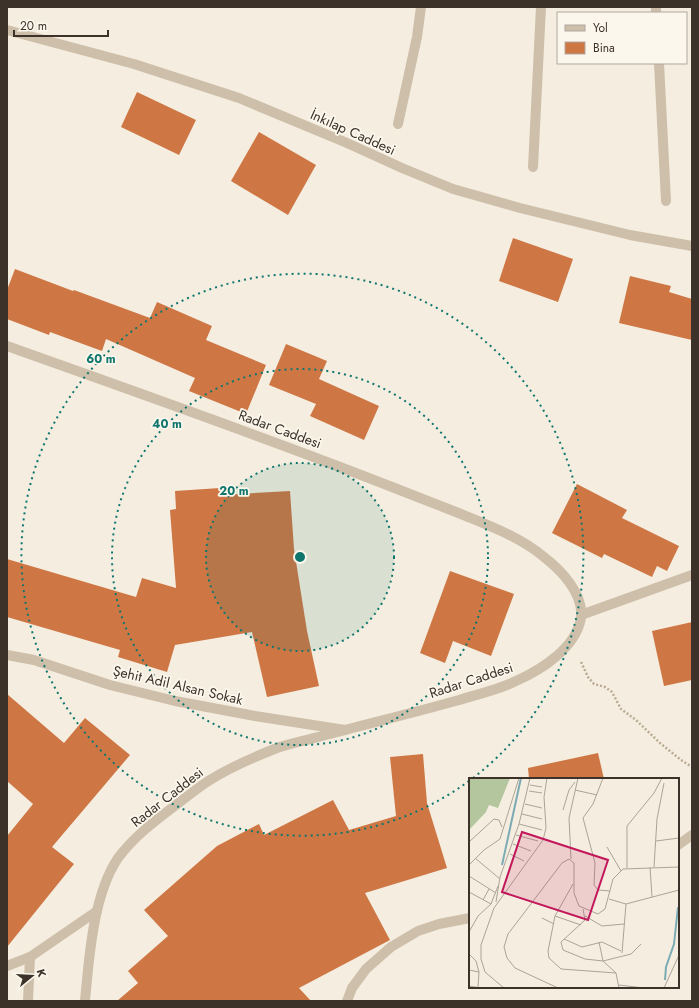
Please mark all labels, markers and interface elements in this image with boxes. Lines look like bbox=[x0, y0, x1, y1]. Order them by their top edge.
scale bar bbox=[14, 12, 108, 38]
legend bbox=[557, 12, 687, 64]
text: 20 m bbox=[20, 17, 47, 35]
text: Yol bbox=[593, 19, 608, 37]
text: Bina bbox=[593, 39, 615, 57]
street label: İnkılap Caddesi bbox=[307, 104, 399, 160]
text: 60 m bbox=[86, 350, 116, 368]
street label: Radar Caddesi bbox=[236, 405, 324, 453]
text: 40 m bbox=[152, 415, 182, 433]
text: 20 m bbox=[219, 482, 249, 500]
centre of rings bbox=[293, 550, 307, 564]
street label: Radar Caddesi bbox=[427, 657, 515, 703]
street label: Şehit Adil Alsan Sokak bbox=[111, 660, 246, 710]
street label: Radar Caddesi bbox=[127, 762, 207, 832]
inset map bbox=[469, 778, 679, 988]
north arrow bbox=[12, 956, 52, 996]
text: K bbox=[33, 967, 50, 979]

